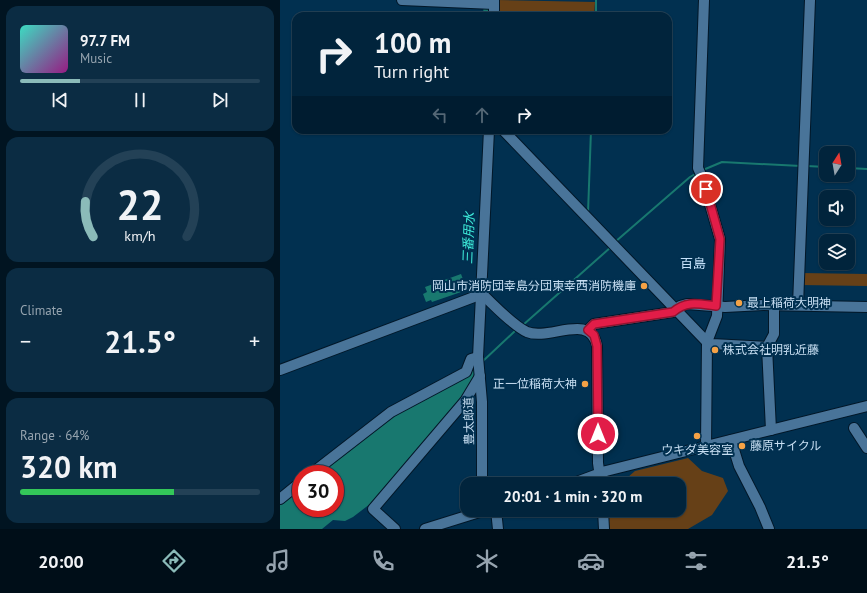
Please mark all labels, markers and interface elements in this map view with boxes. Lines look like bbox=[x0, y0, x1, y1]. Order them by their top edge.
text: 100 m bbox=[374, 24, 451, 61]
icon: right bbox=[308, 28, 360, 80]
text: 97.7 FM bbox=[80, 31, 130, 50]
text: Music bbox=[80, 50, 112, 67]
text: Turn right bbox=[374, 60, 449, 83]
icon: previous bbox=[49, 89, 71, 111]
icon: pause bbox=[129, 89, 151, 111]
icon: next bbox=[209, 89, 231, 111]
icon: left bbox=[429, 104, 451, 126]
icon: ahead bbox=[471, 104, 493, 126]
icon: right bbox=[513, 104, 535, 126]
north arrow bbox=[819, 146, 855, 182]
map controls bbox=[819, 146, 855, 270]
pin bbox=[689, 172, 723, 206]
text: 22 bbox=[116, 178, 164, 231]
icon: arrive bbox=[695, 178, 717, 200]
button: sound bbox=[819, 190, 855, 226]
water label: 三番用水 bbox=[459, 210, 478, 264]
text: km/h bbox=[124, 226, 156, 245]
button: layers bbox=[819, 234, 855, 270]
district label: 百島 bbox=[680, 255, 706, 272]
place label: 岡山市消防団幸島分団東幸西消防機庫 bbox=[432, 278, 636, 293]
marker: 岡山市消防団幸島分団東幸西消防機庫 bbox=[639, 281, 649, 291]
place label: 最上稲荷大明神 bbox=[747, 295, 831, 310]
marker: 最上稲荷大明神 bbox=[734, 298, 744, 308]
text: Climate bbox=[20, 302, 63, 319]
text: 21.5° bbox=[104, 322, 176, 361]
text: − bbox=[20, 327, 31, 355]
text: + bbox=[249, 327, 260, 355]
place label: 株式会社明乳近藤 bbox=[723, 342, 819, 357]
marker: 株式会社明乳近藤 bbox=[710, 345, 720, 355]
place label: 正一位稲荷大神 bbox=[493, 376, 577, 391]
marker: 正一位稲荷大神 bbox=[580, 379, 590, 389]
street label: 豊太郎道 bbox=[461, 397, 476, 445]
position arrow bbox=[577, 413, 619, 455]
text: Range · 64% bbox=[20, 427, 89, 444]
marker: ウキダ美容室 bbox=[692, 431, 702, 441]
place label: 藤原サイクル bbox=[750, 438, 821, 453]
marker: 藤原サイクル bbox=[737, 441, 747, 451]
place label: ウキダ美容室 bbox=[661, 442, 733, 457]
text: 320 km bbox=[20, 447, 118, 486]
speed limit sign: 30 bbox=[292, 465, 344, 517]
text: 20:01 · 1 min · 320 m bbox=[504, 487, 642, 506]
icon: directions bbox=[160, 547, 188, 575]
icon: music bbox=[264, 547, 292, 575]
icon: phone bbox=[369, 547, 397, 575]
icon: climate bbox=[473, 547, 501, 575]
icon: car bbox=[577, 547, 605, 575]
icon: filters bbox=[682, 547, 710, 575]
text: 20:00 bbox=[38, 550, 84, 573]
text: 21.5° bbox=[786, 550, 829, 573]

